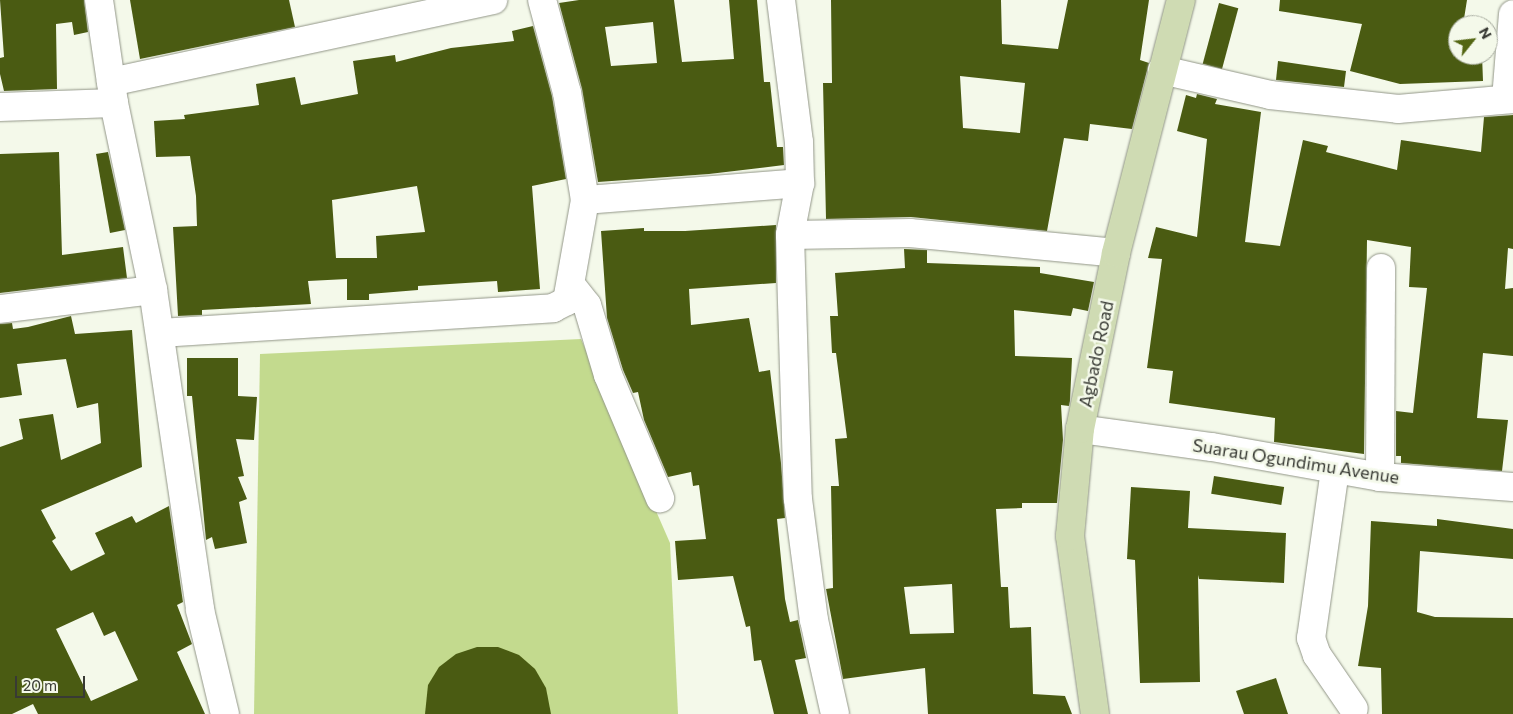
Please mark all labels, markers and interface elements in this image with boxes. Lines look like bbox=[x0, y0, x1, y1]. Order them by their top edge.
north arrow bbox=[1448, 15, 1498, 65]
text: N bbox=[1476, 24, 1496, 42]
street label: Agbado Road bbox=[1074, 299, 1118, 409]
street label: Suarau Ogundimu Avenue bbox=[1191, 434, 1401, 488]
scale bar bbox=[18, 666, 88, 698]
text: 20 m bbox=[23, 676, 57, 694]

